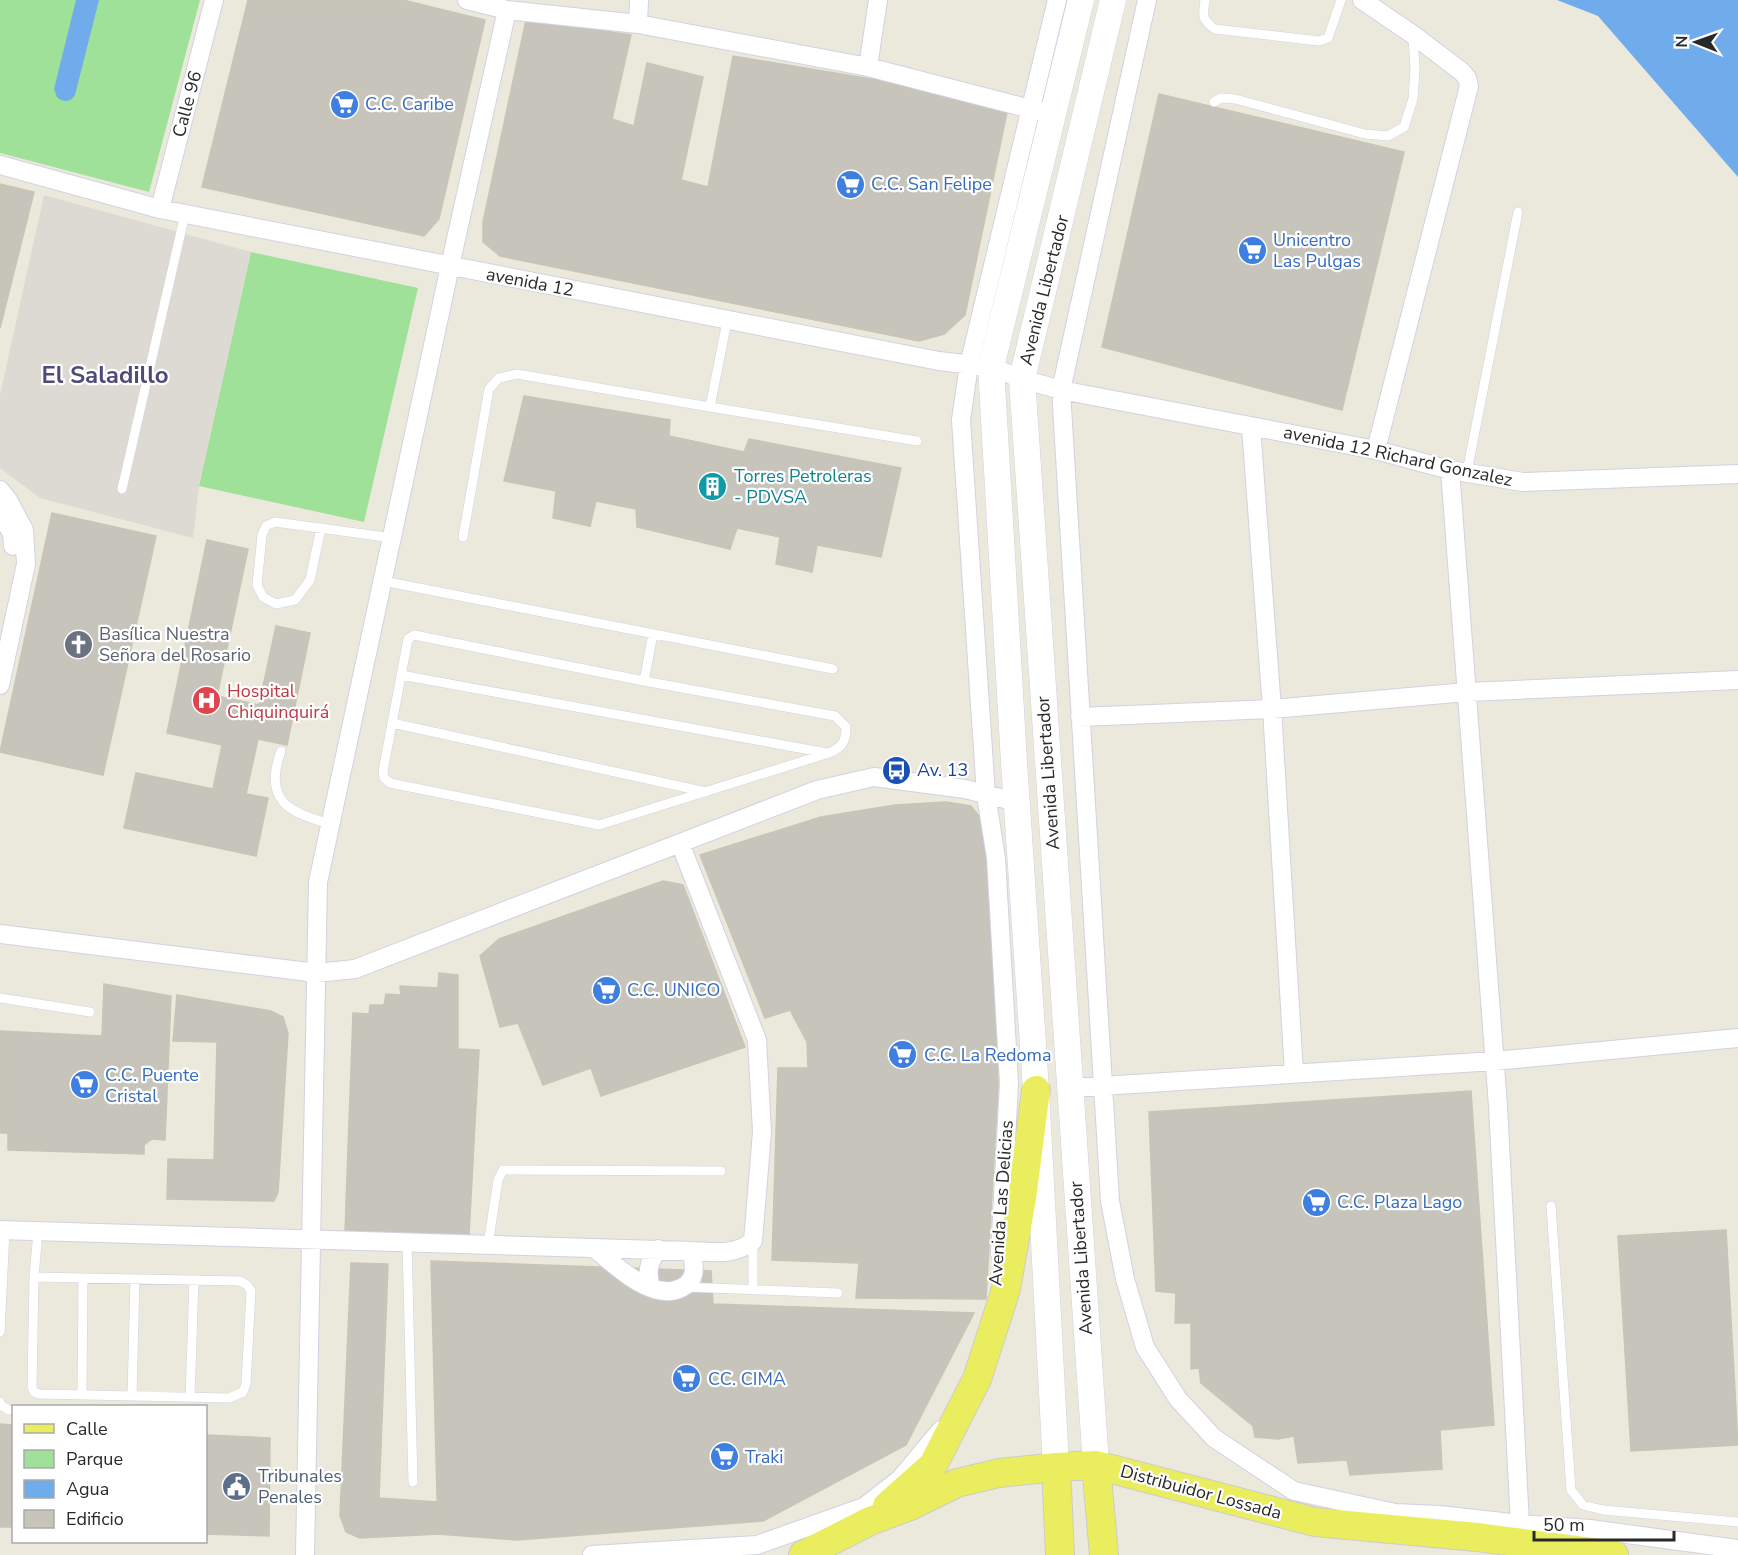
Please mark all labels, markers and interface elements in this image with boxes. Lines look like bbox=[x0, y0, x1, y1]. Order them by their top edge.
north arrow bbox=[1666, 12, 1726, 72]
text: N bbox=[1671, 36, 1693, 48]
street label: Calle 96 bbox=[167, 68, 207, 140]
supermarket icon: C.C. Caribe bbox=[328, 88, 360, 120]
place label: C.C. Caribe bbox=[365, 92, 454, 116]
supermarket icon: C.C. San Felipe bbox=[834, 168, 866, 200]
place label: C.C. San Felipe bbox=[871, 172, 992, 196]
street label: Avenida Libertador bbox=[1014, 212, 1074, 368]
place label: Unicentro Las Pulgas bbox=[1273, 228, 1361, 273]
supermarket icon: Unicentro Las Pulgas bbox=[1236, 234, 1268, 266]
street label: avenida 12 bbox=[484, 262, 576, 302]
district label: El Saladillo bbox=[41, 359, 169, 391]
street label: avenida 12 Richard Gonzalez bbox=[1281, 420, 1515, 492]
place label: Torres Petroleras - PDVSA bbox=[734, 464, 872, 509]
building icon: Torres Petroleras - PDVSA bbox=[697, 470, 729, 502]
place label: Basílica Nuestra Señora del Rosario bbox=[99, 622, 251, 667]
church icon: Basílica Nuestra Señora del Rosario bbox=[62, 628, 94, 660]
place label: Hospital Chiquinquirá bbox=[227, 679, 329, 724]
hospital icon: Hospital Chiquinquirá bbox=[190, 685, 222, 717]
street label: Avenida Libertador bbox=[1031, 695, 1065, 851]
bus stop icon: Av. 13 bbox=[880, 754, 912, 786]
place label: Av. 13 bbox=[917, 758, 968, 782]
supermarket icon: C.C. UNICO bbox=[590, 974, 622, 1006]
place label: C.C. UNICO bbox=[627, 978, 720, 1002]
supermarket icon: C.C. La Redoma bbox=[887, 1039, 919, 1071]
place label: C.C. La Redoma bbox=[924, 1043, 1052, 1067]
place label: C.C. Puente Cristal bbox=[105, 1063, 199, 1108]
supermarket icon: C.C. Puente Cristal bbox=[68, 1069, 100, 1101]
street label: Avenida Las Delicias bbox=[983, 1119, 1019, 1287]
street label: Avenida Libertador bbox=[1064, 1180, 1098, 1336]
supermarket icon: C.C. Plaza Lago bbox=[1300, 1186, 1332, 1218]
place label: C.C. Plaza Lago bbox=[1337, 1190, 1462, 1214]
supermarket icon: CC. CIMA bbox=[671, 1363, 703, 1395]
place label: CC. CIMA bbox=[708, 1367, 786, 1391]
legend bbox=[12, 1405, 207, 1543]
text: Calle bbox=[66, 1417, 108, 1441]
supermarket icon: Traki bbox=[708, 1441, 740, 1473]
place label: Traki bbox=[745, 1445, 784, 1469]
text: Parque bbox=[66, 1447, 123, 1471]
street label: Distribuidor Lossada bbox=[1118, 1459, 1284, 1525]
place label: Tribunales Penales bbox=[258, 1464, 342, 1509]
public building icon: Tribunales Penales bbox=[221, 1470, 253, 1502]
text: Agua bbox=[66, 1477, 109, 1501]
scale bar bbox=[1534, 1504, 1674, 1542]
text: Edificio bbox=[66, 1507, 124, 1531]
text: 50 m bbox=[1543, 1513, 1585, 1537]

